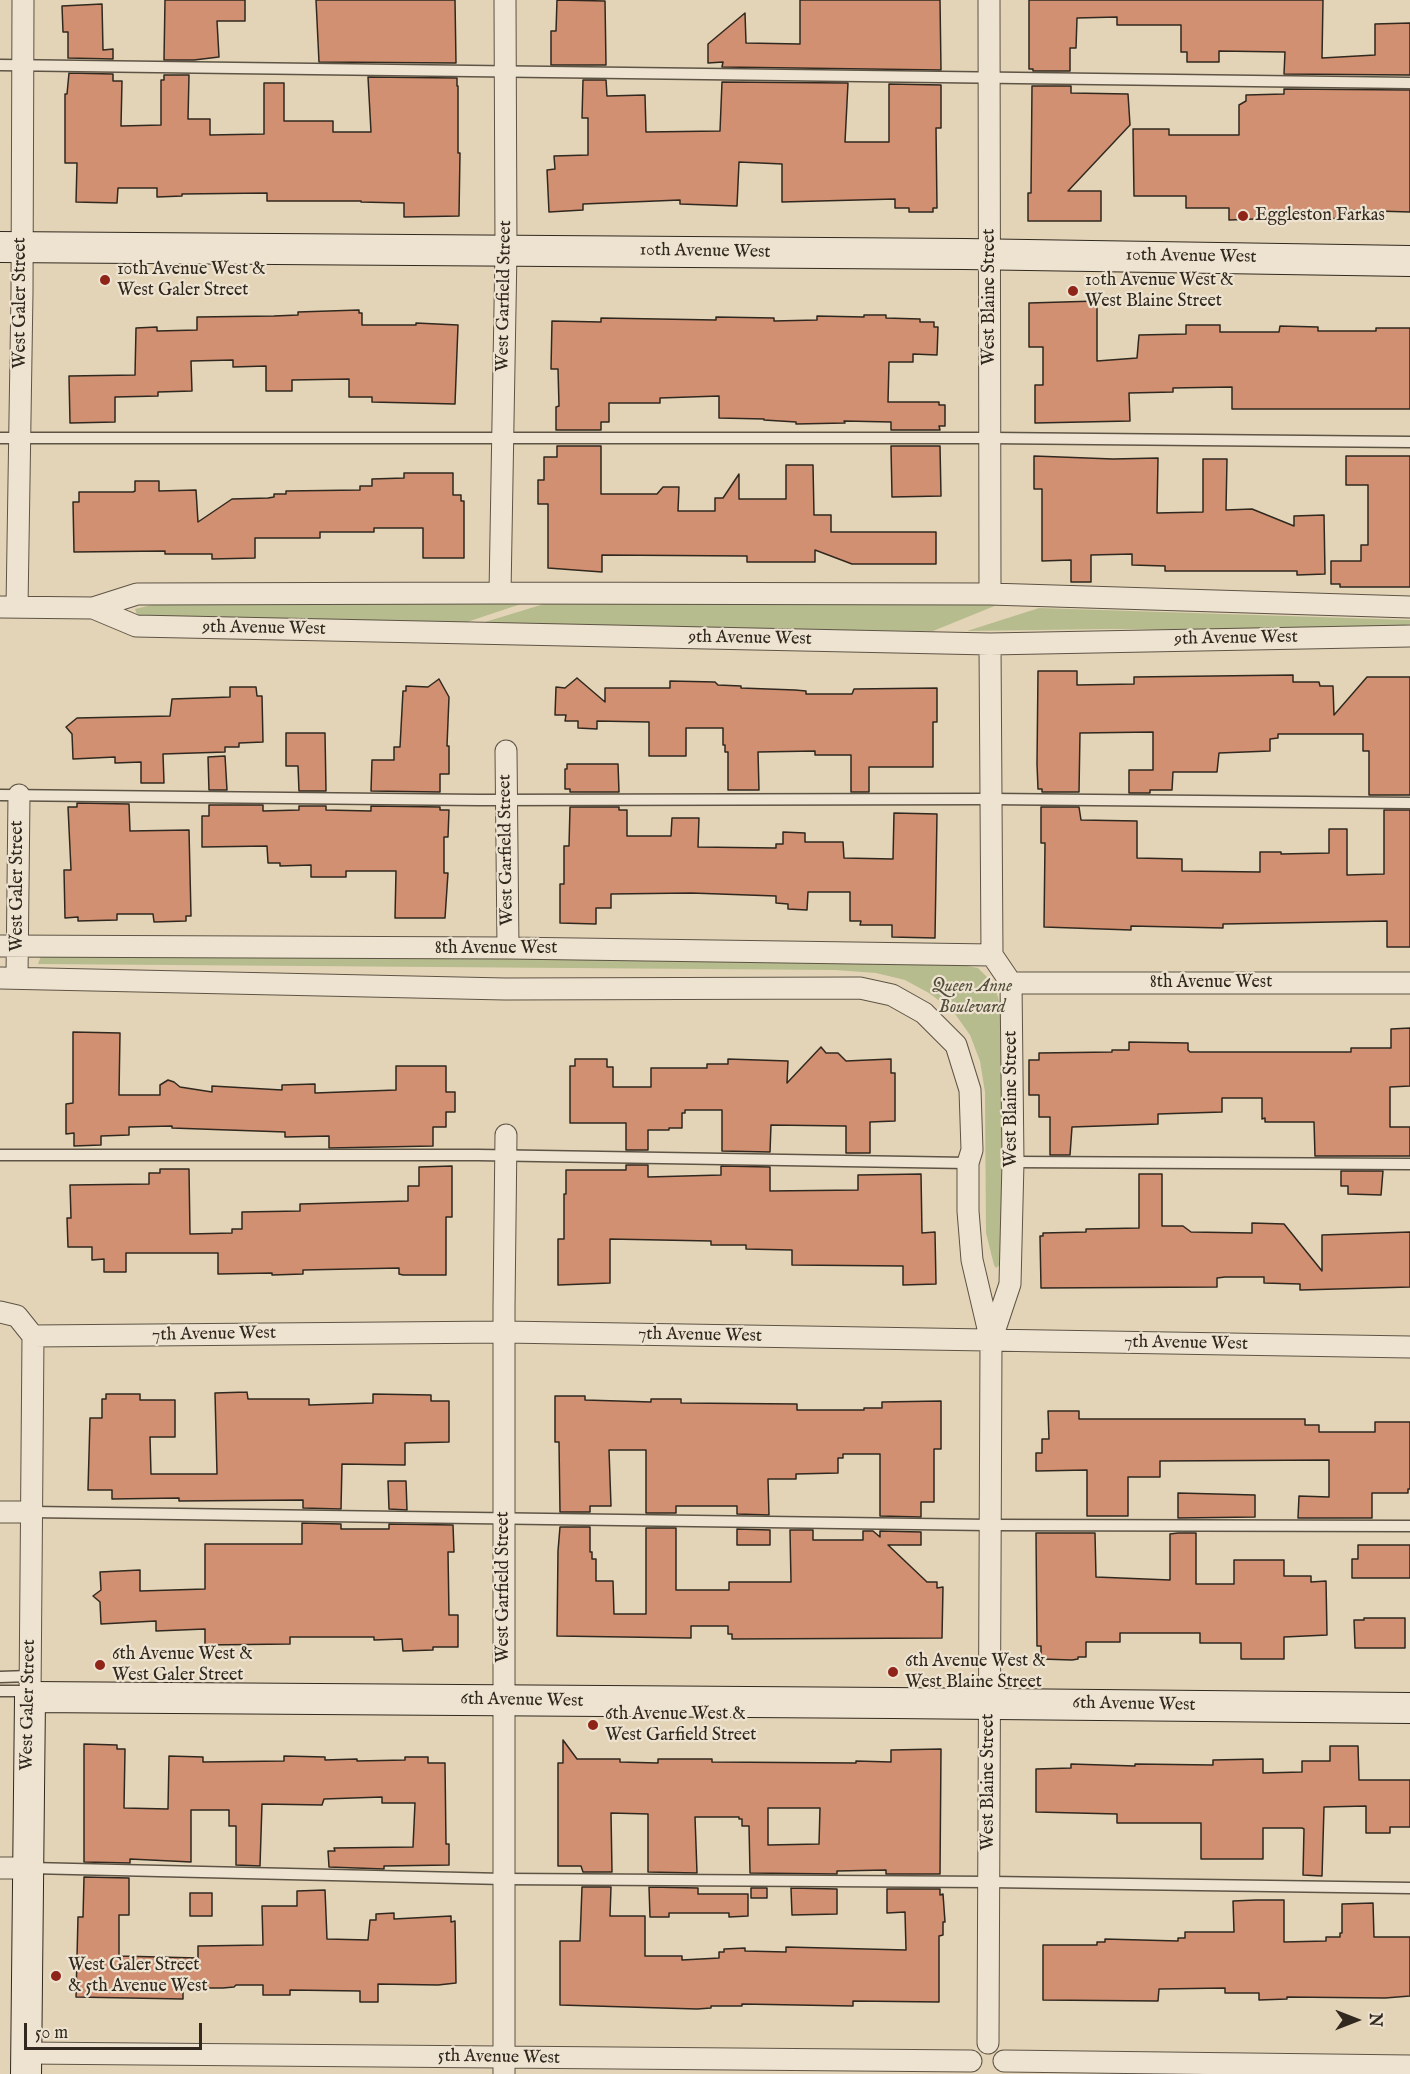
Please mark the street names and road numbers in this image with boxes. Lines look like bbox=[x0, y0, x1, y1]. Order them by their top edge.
street label: West Garfield Street bbox=[493, 220, 517, 372]
street label: West Blaine Street bbox=[979, 229, 1001, 365]
street label: West Galer Street bbox=[10, 237, 32, 369]
street label: 10th Avenue West bbox=[639, 240, 771, 264]
street label: 10th Avenue West bbox=[1125, 245, 1257, 269]
street label: 9th Avenue West bbox=[202, 617, 326, 641]
street label: 9th Avenue West bbox=[688, 627, 812, 651]
street label: 9th Avenue West bbox=[1174, 627, 1298, 651]
street label: West Garfield Street bbox=[495, 774, 519, 926]
street label: West Galer Street bbox=[7, 820, 29, 952]
street label: 8th Avenue West bbox=[435, 938, 557, 960]
street label: 8th Avenue West bbox=[1150, 972, 1272, 994]
street label: West Blaine Street bbox=[1001, 1031, 1023, 1167]
street label: 7th Avenue West bbox=[152, 1323, 276, 1347]
street label: 7th Avenue West bbox=[638, 1324, 762, 1348]
street label: 7th Avenue West bbox=[1124, 1332, 1248, 1356]
street label: West Garfield Street bbox=[493, 1511, 515, 1663]
street label: West Galer Street bbox=[17, 1639, 41, 1771]
street label: 6th Avenue West bbox=[460, 1689, 584, 1713]
street label: 6th Avenue West bbox=[1072, 1693, 1196, 1717]
street label: West Blaine Street bbox=[978, 1714, 1000, 1850]
street label: 5th Avenue West bbox=[438, 2046, 560, 2070]

